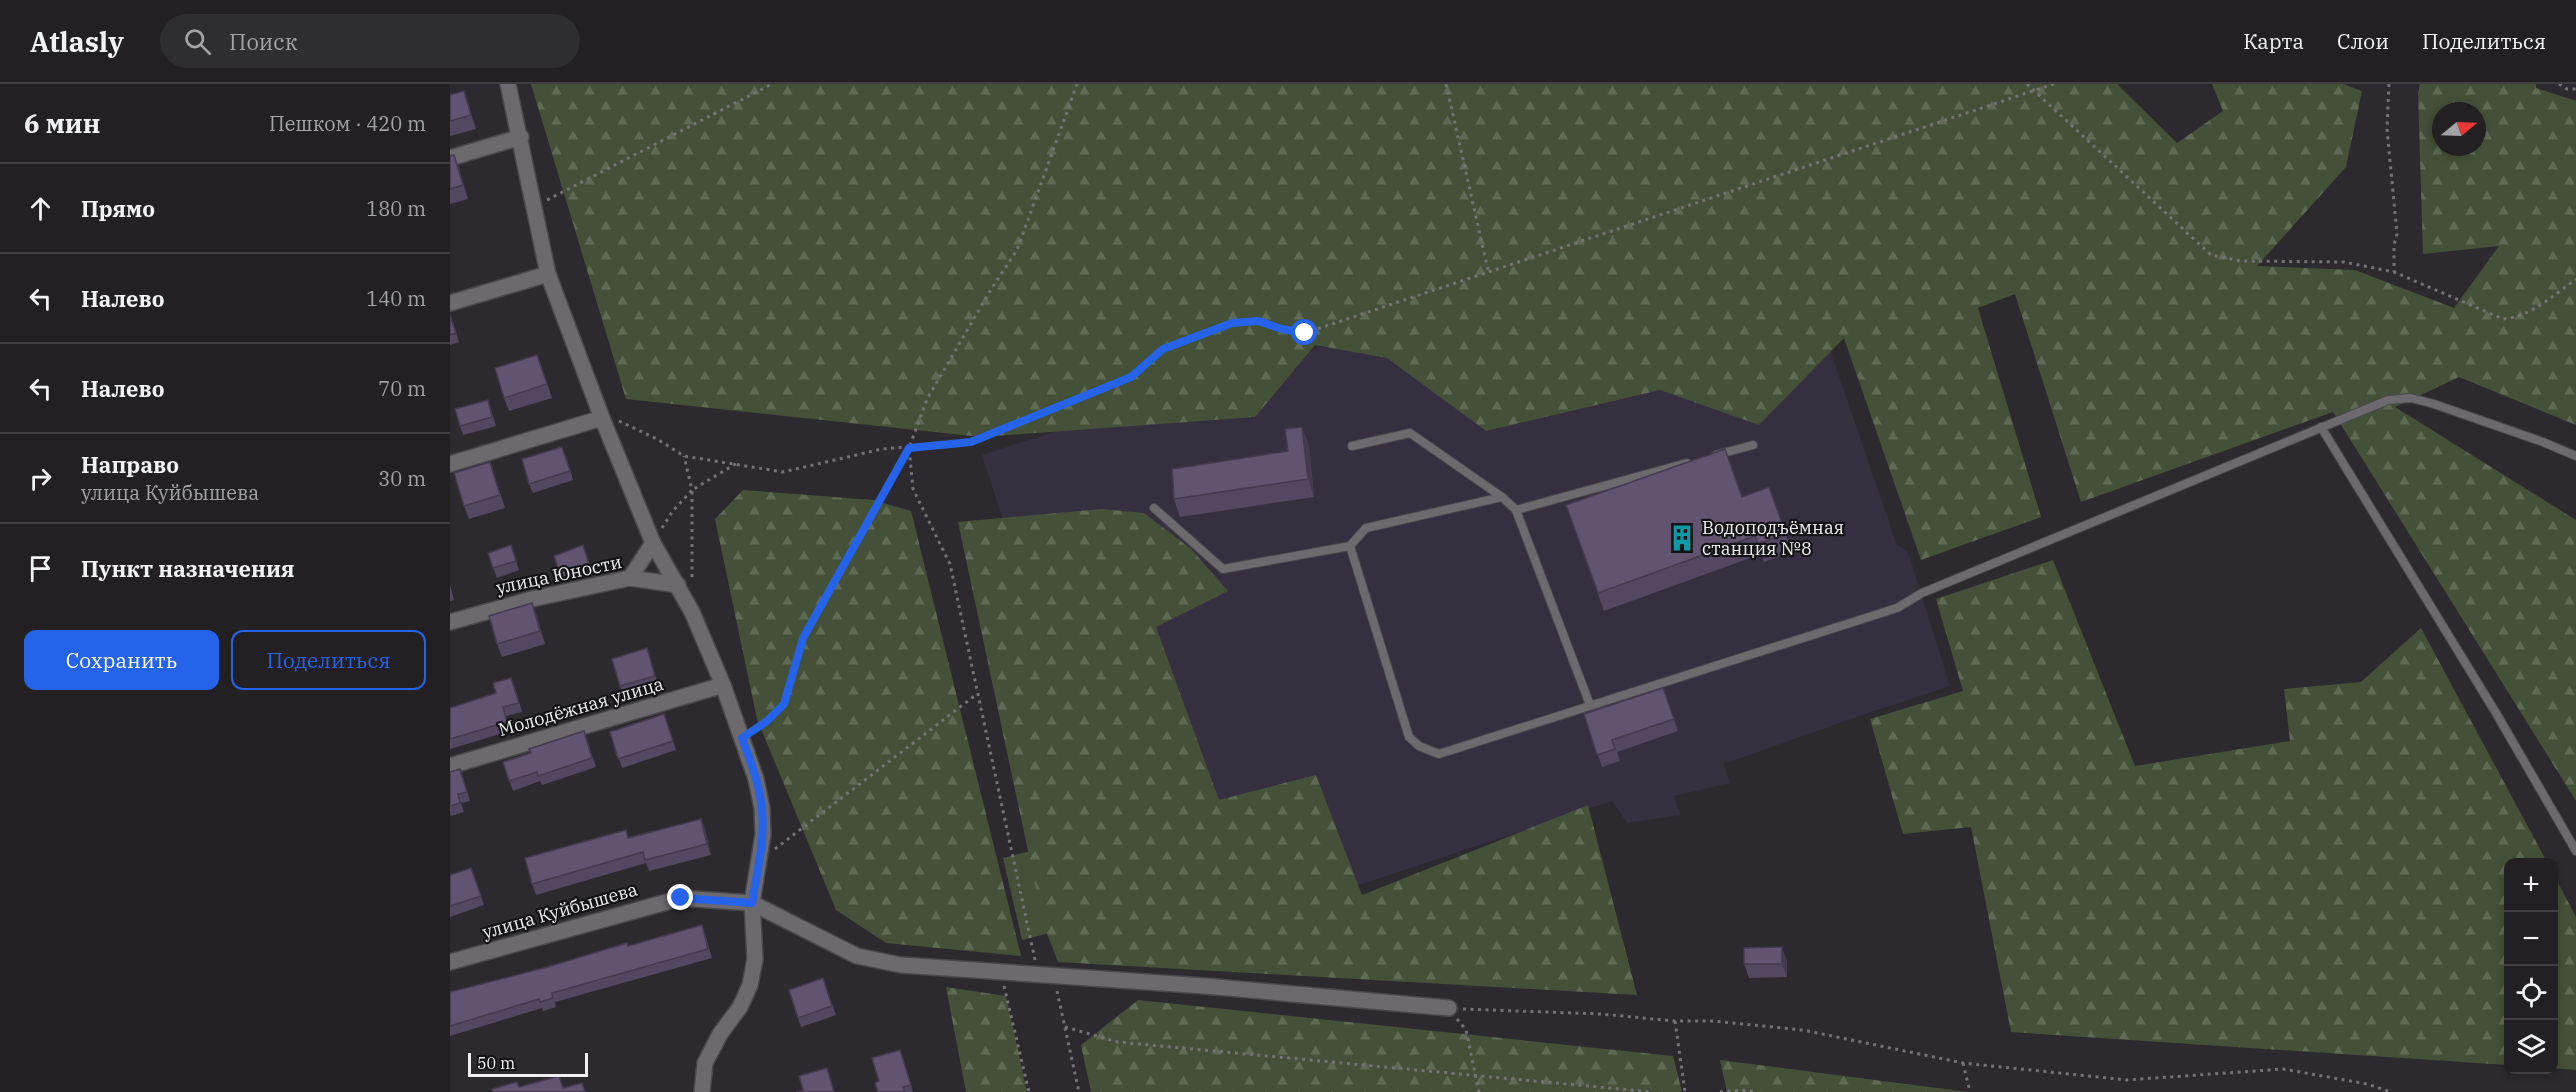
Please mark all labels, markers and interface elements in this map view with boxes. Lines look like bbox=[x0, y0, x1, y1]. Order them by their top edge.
search box bbox=[160, 14, 580, 68]
text: Atlasly bbox=[30, 23, 124, 60]
icon: search bbox=[181, 25, 214, 58]
text: Поиск bbox=[229, 27, 297, 56]
text: Карта bbox=[2243, 27, 2304, 55]
text: Слои bbox=[2337, 27, 2389, 55]
text: Поделиться bbox=[2422, 27, 2546, 55]
north arrow bbox=[2432, 102, 2486, 156]
text: 6 мин bbox=[24, 106, 100, 140]
text: Пешком · 420 m bbox=[269, 110, 426, 137]
icon: ahead bbox=[24, 192, 57, 225]
text: Прямо bbox=[81, 194, 155, 223]
text: 180 m bbox=[366, 195, 426, 222]
icon: left bbox=[24, 282, 57, 315]
text: Налево bbox=[81, 284, 165, 313]
text: 140 m bbox=[366, 285, 426, 312]
route start bbox=[1291, 319, 1317, 345]
icon: left bbox=[24, 372, 57, 405]
text: Налево bbox=[81, 374, 165, 403]
text: 70 m bbox=[378, 375, 426, 402]
text: Направо bbox=[81, 450, 179, 479]
icon: right bbox=[24, 462, 57, 495]
text: 30 m bbox=[378, 465, 426, 492]
text: улица Куйбышева bbox=[81, 479, 259, 506]
place label: Водоподъёмная станция №8 bbox=[1702, 516, 1844, 560]
building icon: Водоподъёмная станция №8 bbox=[1667, 523, 1697, 553]
street label: улица Юности bbox=[494, 550, 624, 599]
icon: arrive bbox=[24, 552, 57, 585]
text: Пункт назначения bbox=[81, 554, 295, 583]
button: Сохранить bbox=[24, 630, 219, 690]
button: Поделиться bbox=[231, 630, 426, 690]
street label: Молодёжная улица bbox=[496, 672, 666, 741]
map controls bbox=[2504, 858, 2558, 1074]
button: + bbox=[2504, 858, 2558, 912]
street label: улица Куйбышева bbox=[480, 877, 640, 944]
route end bbox=[667, 884, 693, 910]
button: − bbox=[2504, 912, 2558, 966]
button: locate bbox=[2504, 966, 2558, 1020]
button: layers bbox=[2504, 1020, 2558, 1074]
scale bar bbox=[468, 1050, 588, 1078]
text: 50 m bbox=[477, 1053, 515, 1073]

